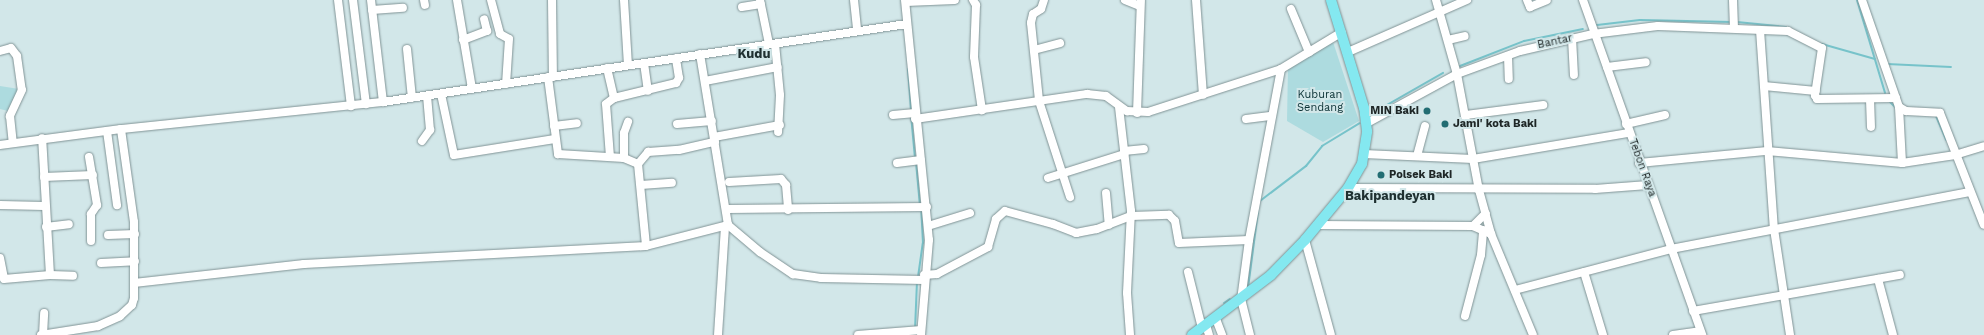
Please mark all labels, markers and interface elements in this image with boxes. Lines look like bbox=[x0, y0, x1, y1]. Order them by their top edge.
street label: Bantar bbox=[1536, 32, 1574, 52]
district label: Kudu bbox=[737, 46, 771, 62]
park label: Kuburan Sendang bbox=[1297, 89, 1343, 115]
place label: MIN Baki bbox=[1370, 104, 1419, 118]
marker: MIN Baki bbox=[1422, 106, 1432, 116]
place label: Jami' kota Baki bbox=[1453, 117, 1537, 131]
marker: Jami' kota Baki bbox=[1440, 119, 1450, 129]
street label: Tebon Raya bbox=[1625, 137, 1659, 199]
place label: Polsek Baki bbox=[1389, 168, 1452, 182]
marker: Polsek Baki bbox=[1376, 170, 1386, 180]
district label: Bakipandeyan bbox=[1345, 188, 1435, 204]

